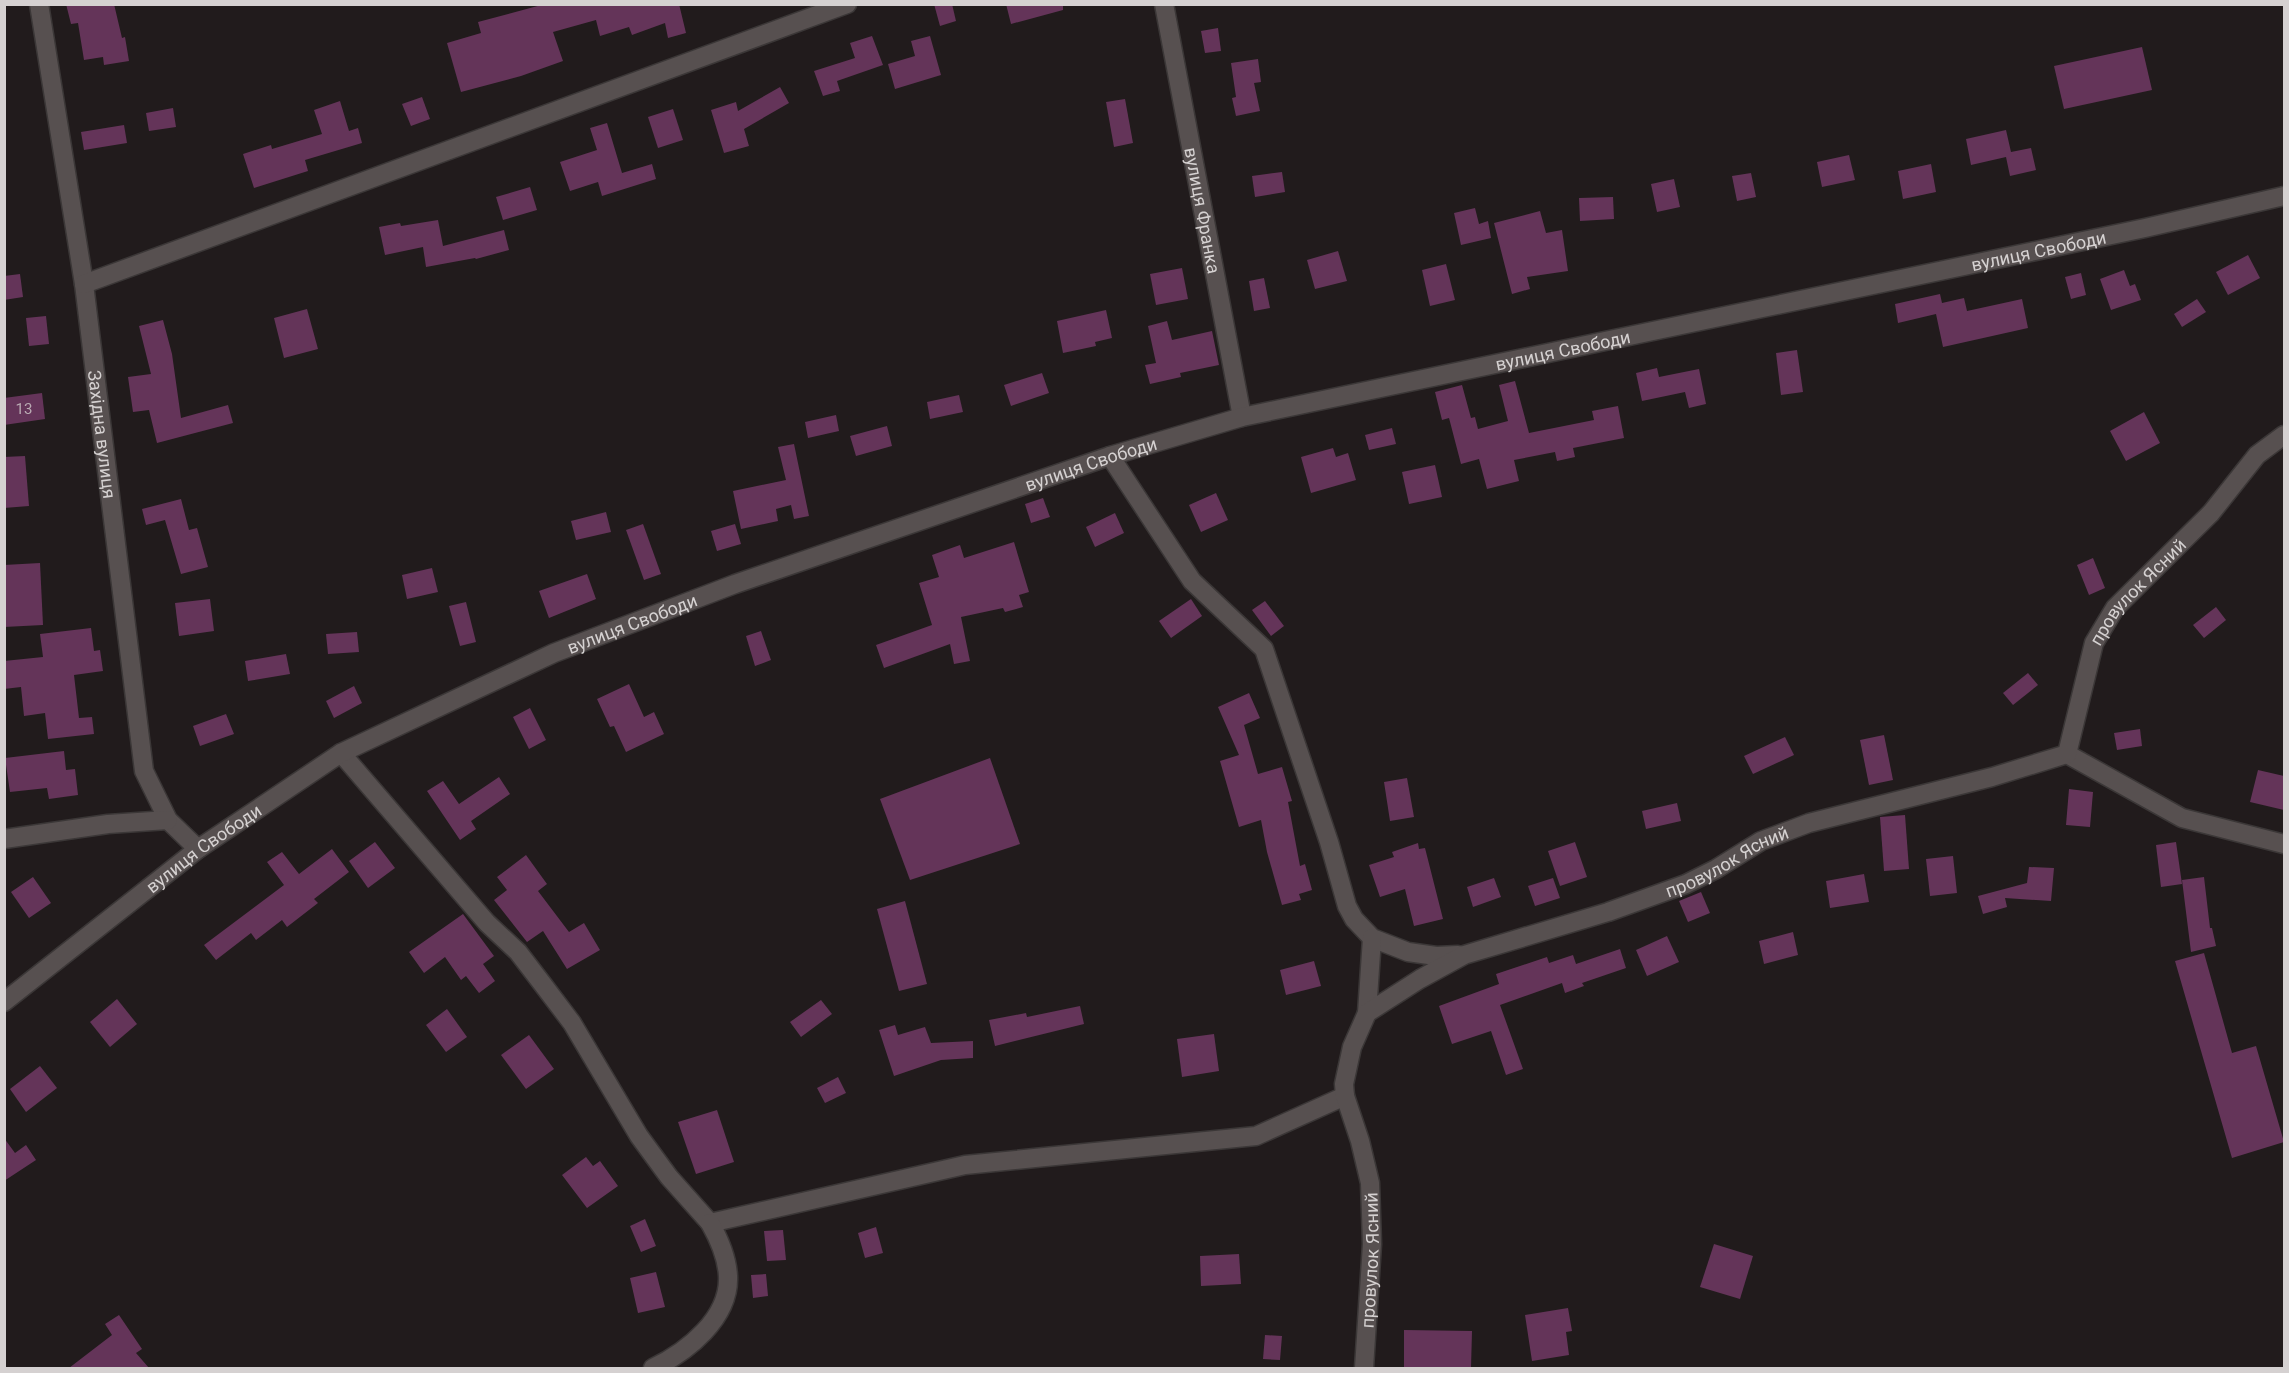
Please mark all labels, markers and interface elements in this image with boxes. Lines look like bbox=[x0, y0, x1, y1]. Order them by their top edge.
street label: вулиця Франка bbox=[1181, 145, 1225, 275]
street label: вулиця Свободи bbox=[1969, 226, 2108, 275]
street label: вулиця Свободи bbox=[1493, 325, 1632, 374]
street label: Західна вулиця bbox=[84, 369, 121, 500]
house number: 13 bbox=[16, 400, 32, 418]
street label: вулиця Свободи bbox=[1022, 432, 1159, 495]
street label: провулок Ясний bbox=[2085, 534, 2190, 649]
street label: вулиця Свободи bbox=[564, 589, 700, 658]
street label: вулиця Свободи bbox=[141, 799, 265, 897]
street label: провулок Ясний bbox=[1662, 821, 1791, 901]
street label: провулок Ясний bbox=[1356, 1192, 1383, 1329]

